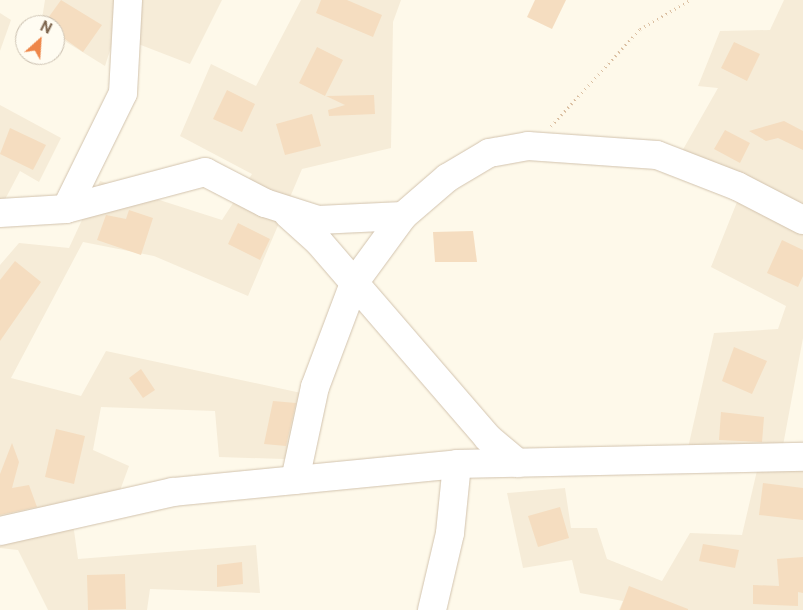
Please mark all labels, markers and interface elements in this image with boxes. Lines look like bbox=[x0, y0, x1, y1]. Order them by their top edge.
north arrow bbox=[15, 15, 65, 65]
text: N bbox=[38, 18, 55, 37]

